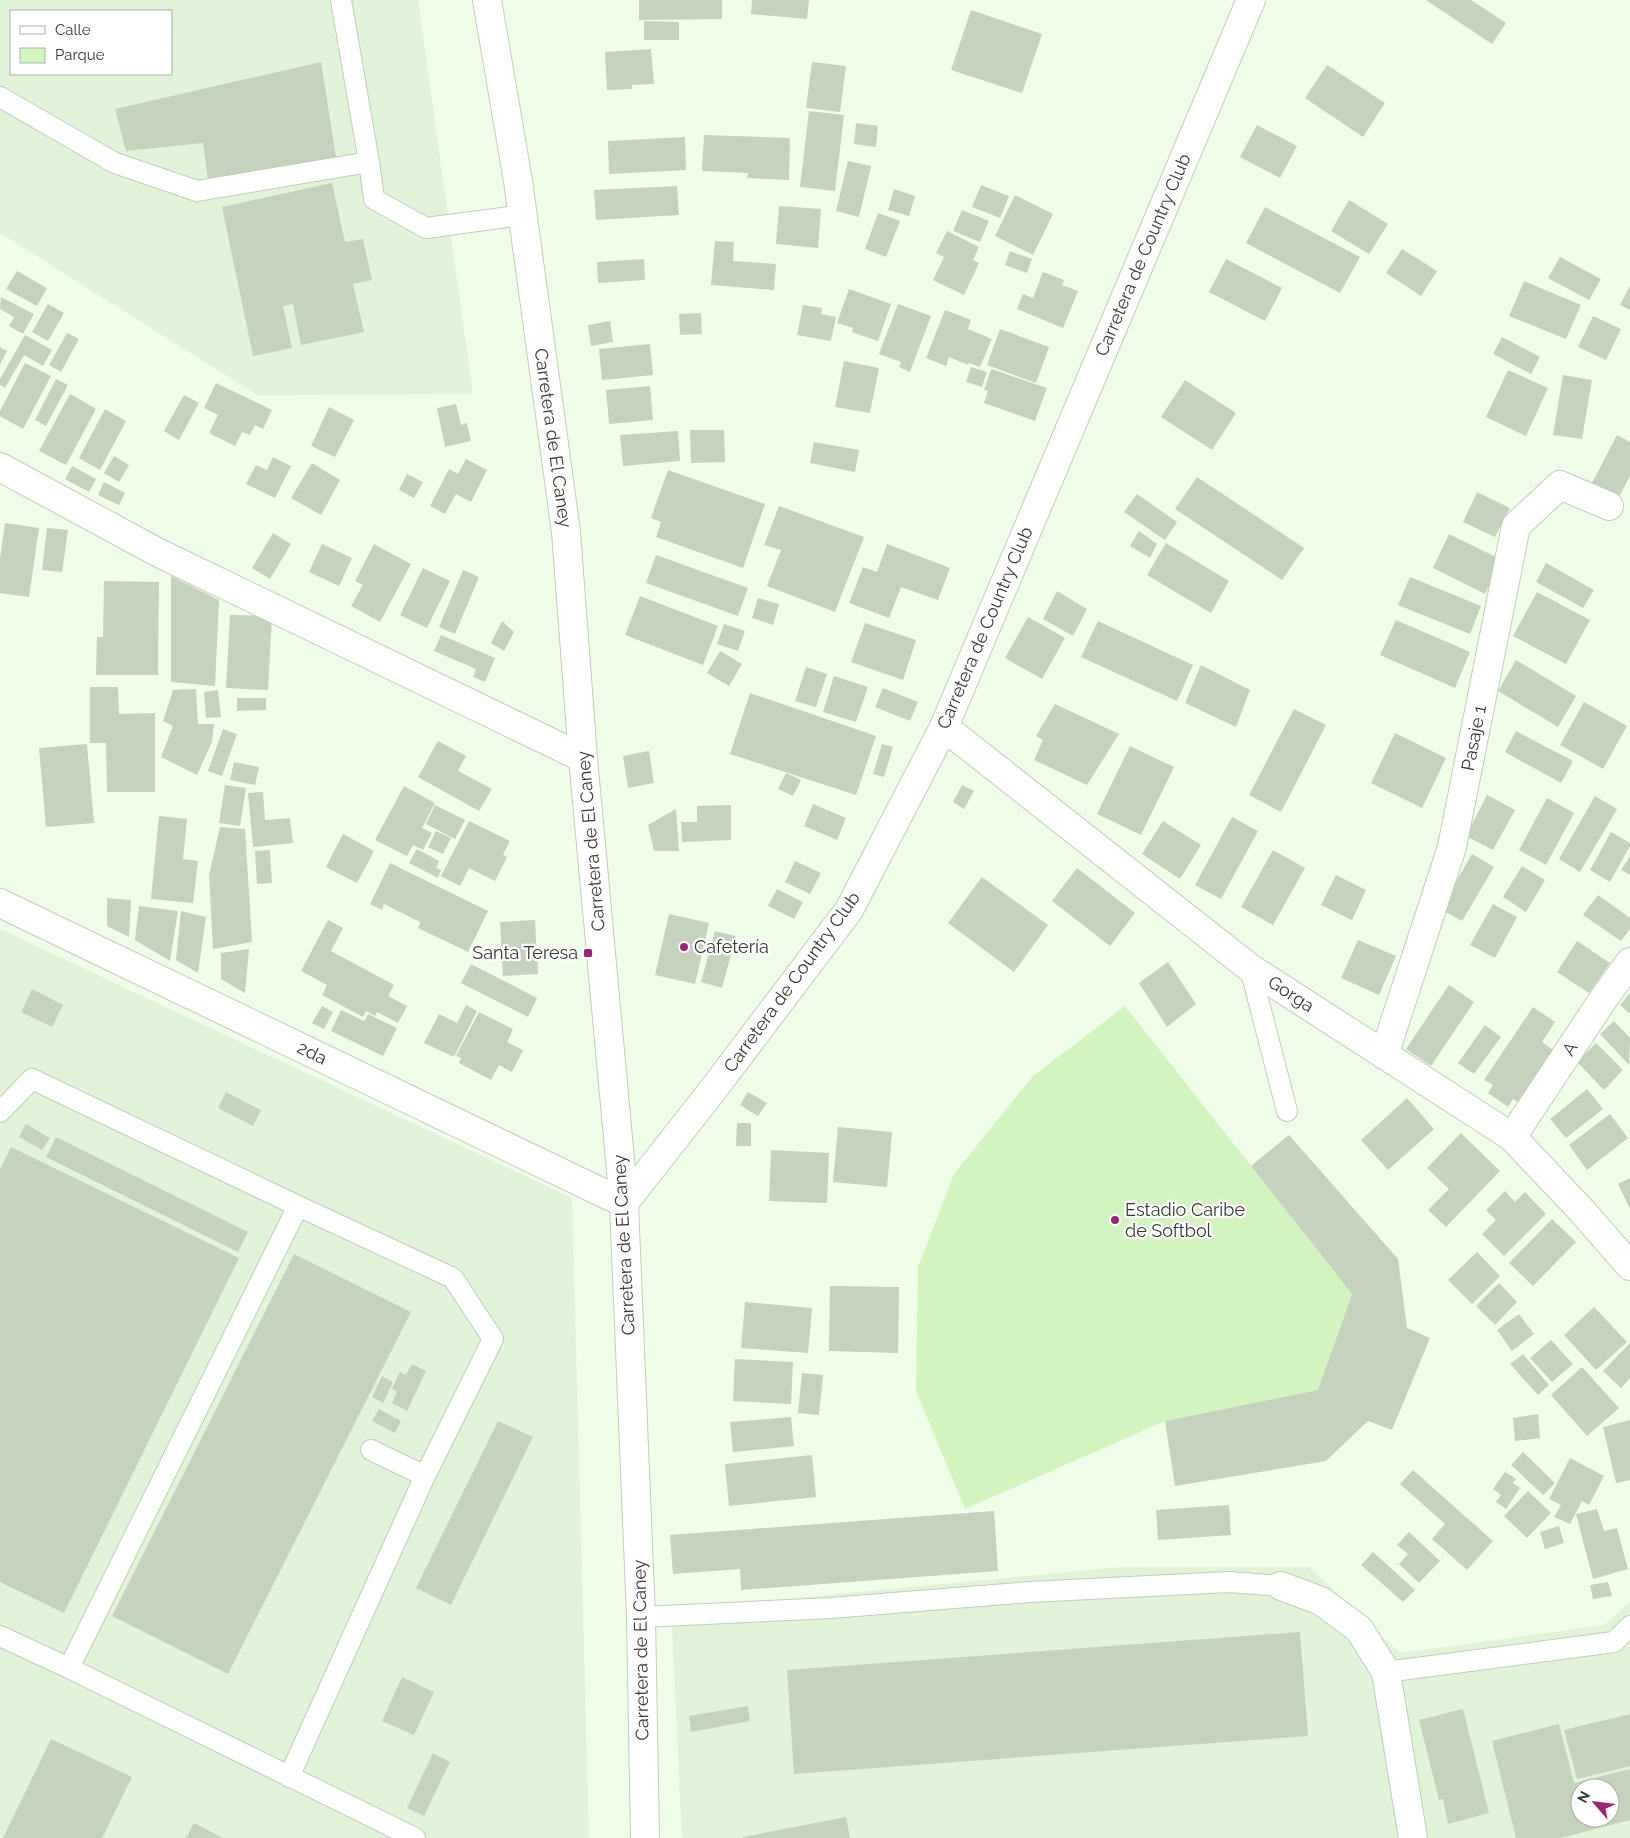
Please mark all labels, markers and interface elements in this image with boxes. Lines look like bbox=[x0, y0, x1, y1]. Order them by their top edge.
legend bbox=[10, 10, 172, 75]
text: Calle bbox=[55, 21, 91, 39]
text: Parque bbox=[55, 46, 105, 64]
street label: Carretera de Country Club bbox=[1090, 150, 1195, 359]
street label: Carretera de El Caney bbox=[530, 347, 577, 529]
street label: Carretera de Country Club bbox=[932, 523, 1037, 732]
street label: Pasaje 1 bbox=[1457, 703, 1490, 772]
street label: Carretera de El Caney bbox=[572, 750, 609, 932]
street label: Carretera de Country Club bbox=[719, 887, 864, 1076]
place label: Cafetería bbox=[694, 936, 769, 957]
marker: Cafetería bbox=[678, 941, 690, 953]
place label: Santa Teresa bbox=[472, 942, 578, 963]
marker: Santa Teresa bbox=[582, 947, 594, 959]
street label: Gorga bbox=[1264, 971, 1318, 1016]
street label: 2da bbox=[294, 1036, 330, 1069]
street label: A bbox=[1557, 1038, 1582, 1060]
street label: Carretera de El Caney bbox=[608, 1154, 639, 1336]
place label: Estadio Caribe de Softbol bbox=[1125, 1199, 1245, 1241]
marker: Estadio Caribe de Softbol bbox=[1109, 1214, 1121, 1226]
street label: Carretera de El Caney bbox=[628, 1559, 653, 1741]
north arrow bbox=[1570, 1778, 1620, 1828]
text: N bbox=[1574, 1788, 1593, 1805]

